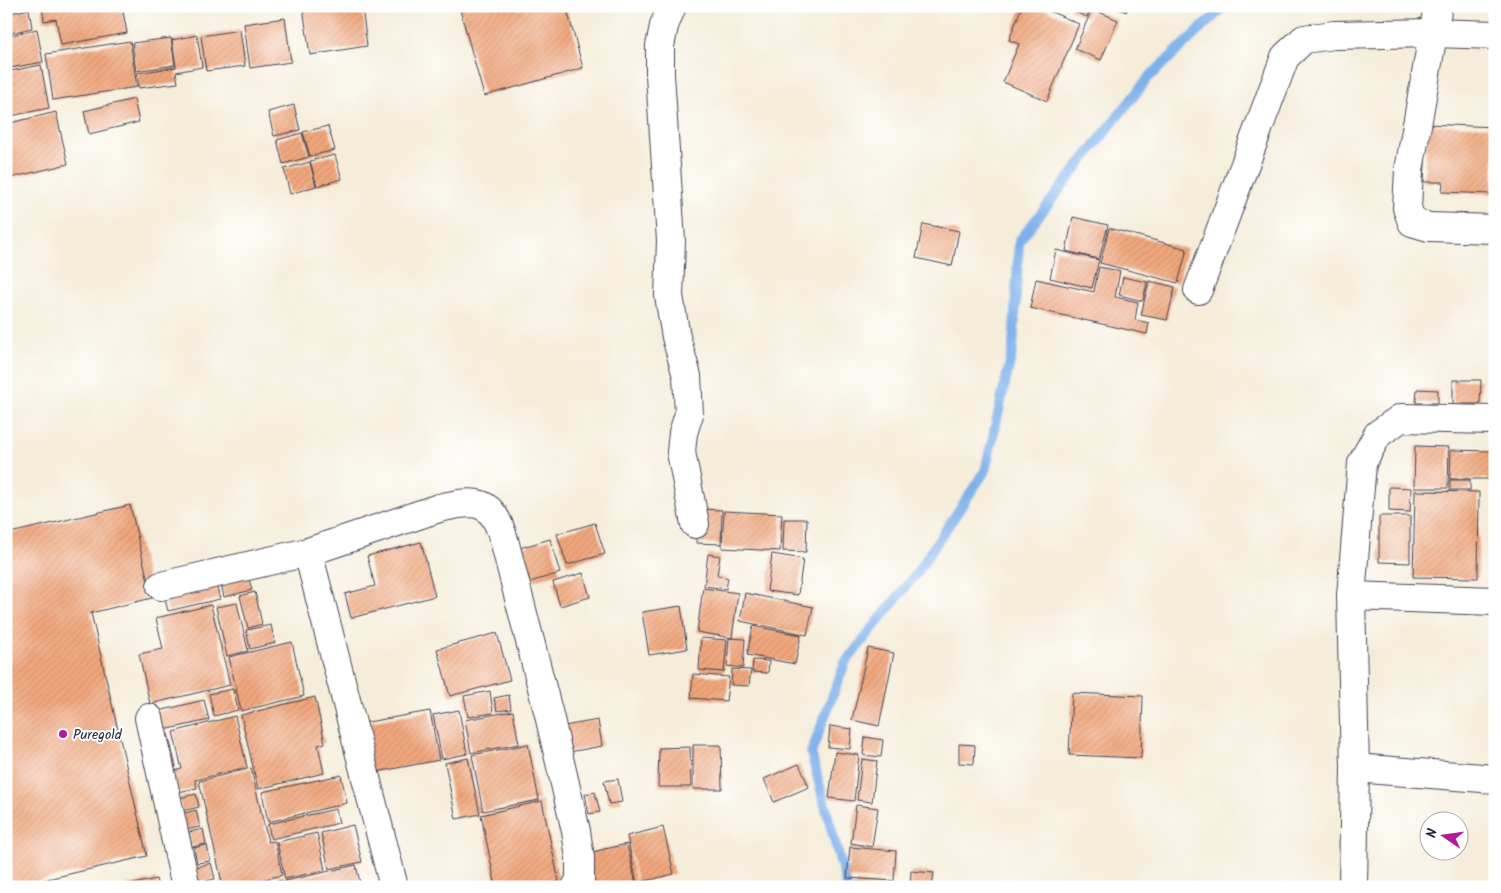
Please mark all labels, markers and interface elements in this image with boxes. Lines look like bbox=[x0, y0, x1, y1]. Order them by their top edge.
place label: Puregold bbox=[73, 724, 123, 746]
marker: Puregold bbox=[57, 728, 69, 740]
north arrow bbox=[1418, 810, 1468, 860]
text: N bbox=[1421, 826, 1444, 840]

